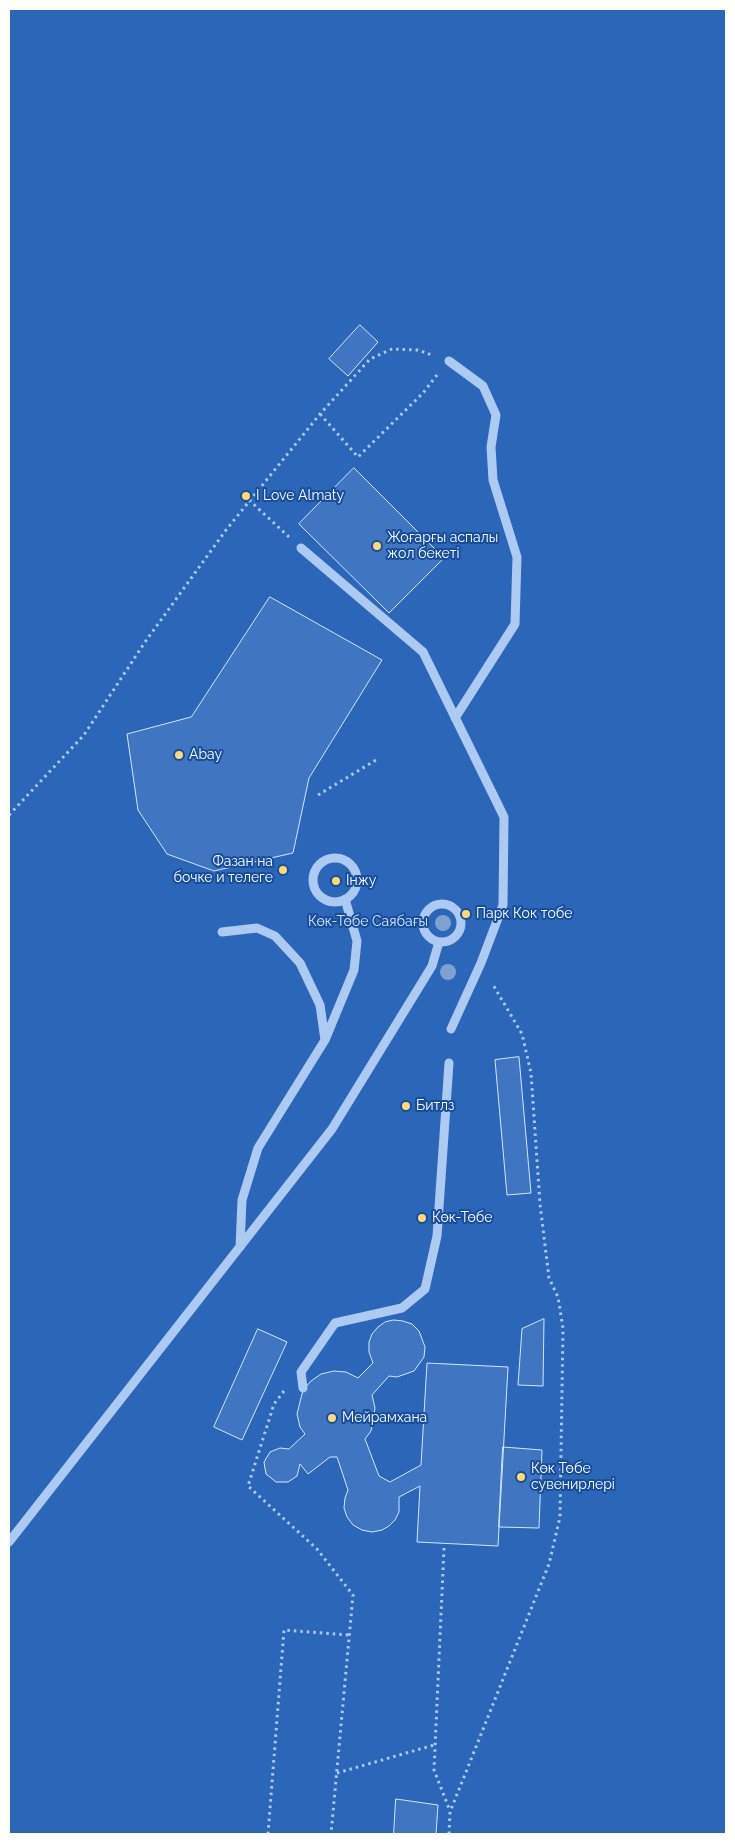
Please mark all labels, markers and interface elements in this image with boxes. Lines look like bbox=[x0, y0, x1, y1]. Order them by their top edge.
place label: I Love Almaty bbox=[256, 488, 344, 504]
marker: I Love Almaty bbox=[240, 490, 252, 502]
place label: Жоғарғы аспалы жол бекеті bbox=[387, 530, 498, 562]
marker: Жоғарғы аспалы жол бекеті bbox=[371, 540, 383, 552]
place label: Abay bbox=[189, 747, 222, 763]
marker: Abay bbox=[173, 749, 185, 761]
place label: Фазан на бочке и телеге bbox=[173, 854, 273, 886]
marker: Фазан на бочке и телеге bbox=[277, 864, 289, 876]
place label: Інжу bbox=[346, 873, 376, 889]
marker: Інжу bbox=[330, 875, 342, 887]
place label: Парк Кок тобе bbox=[476, 906, 572, 922]
marker: Парк Кок тобе bbox=[460, 908, 472, 920]
park label: Көк-Төбе Саябағы bbox=[308, 914, 428, 930]
place label: Битлз bbox=[416, 1098, 455, 1114]
marker: Битлз bbox=[400, 1100, 412, 1112]
place label: Көк-Төбе bbox=[432, 1210, 492, 1226]
marker: Көк-Төбе bbox=[416, 1212, 428, 1224]
place label: Мейрамхана bbox=[342, 1410, 427, 1426]
marker: Мейрамхана bbox=[326, 1412, 338, 1424]
place label: Көк Төбе сувенирлері bbox=[531, 1461, 615, 1494]
marker: Көк Төбе сувенирлері bbox=[515, 1471, 527, 1483]

